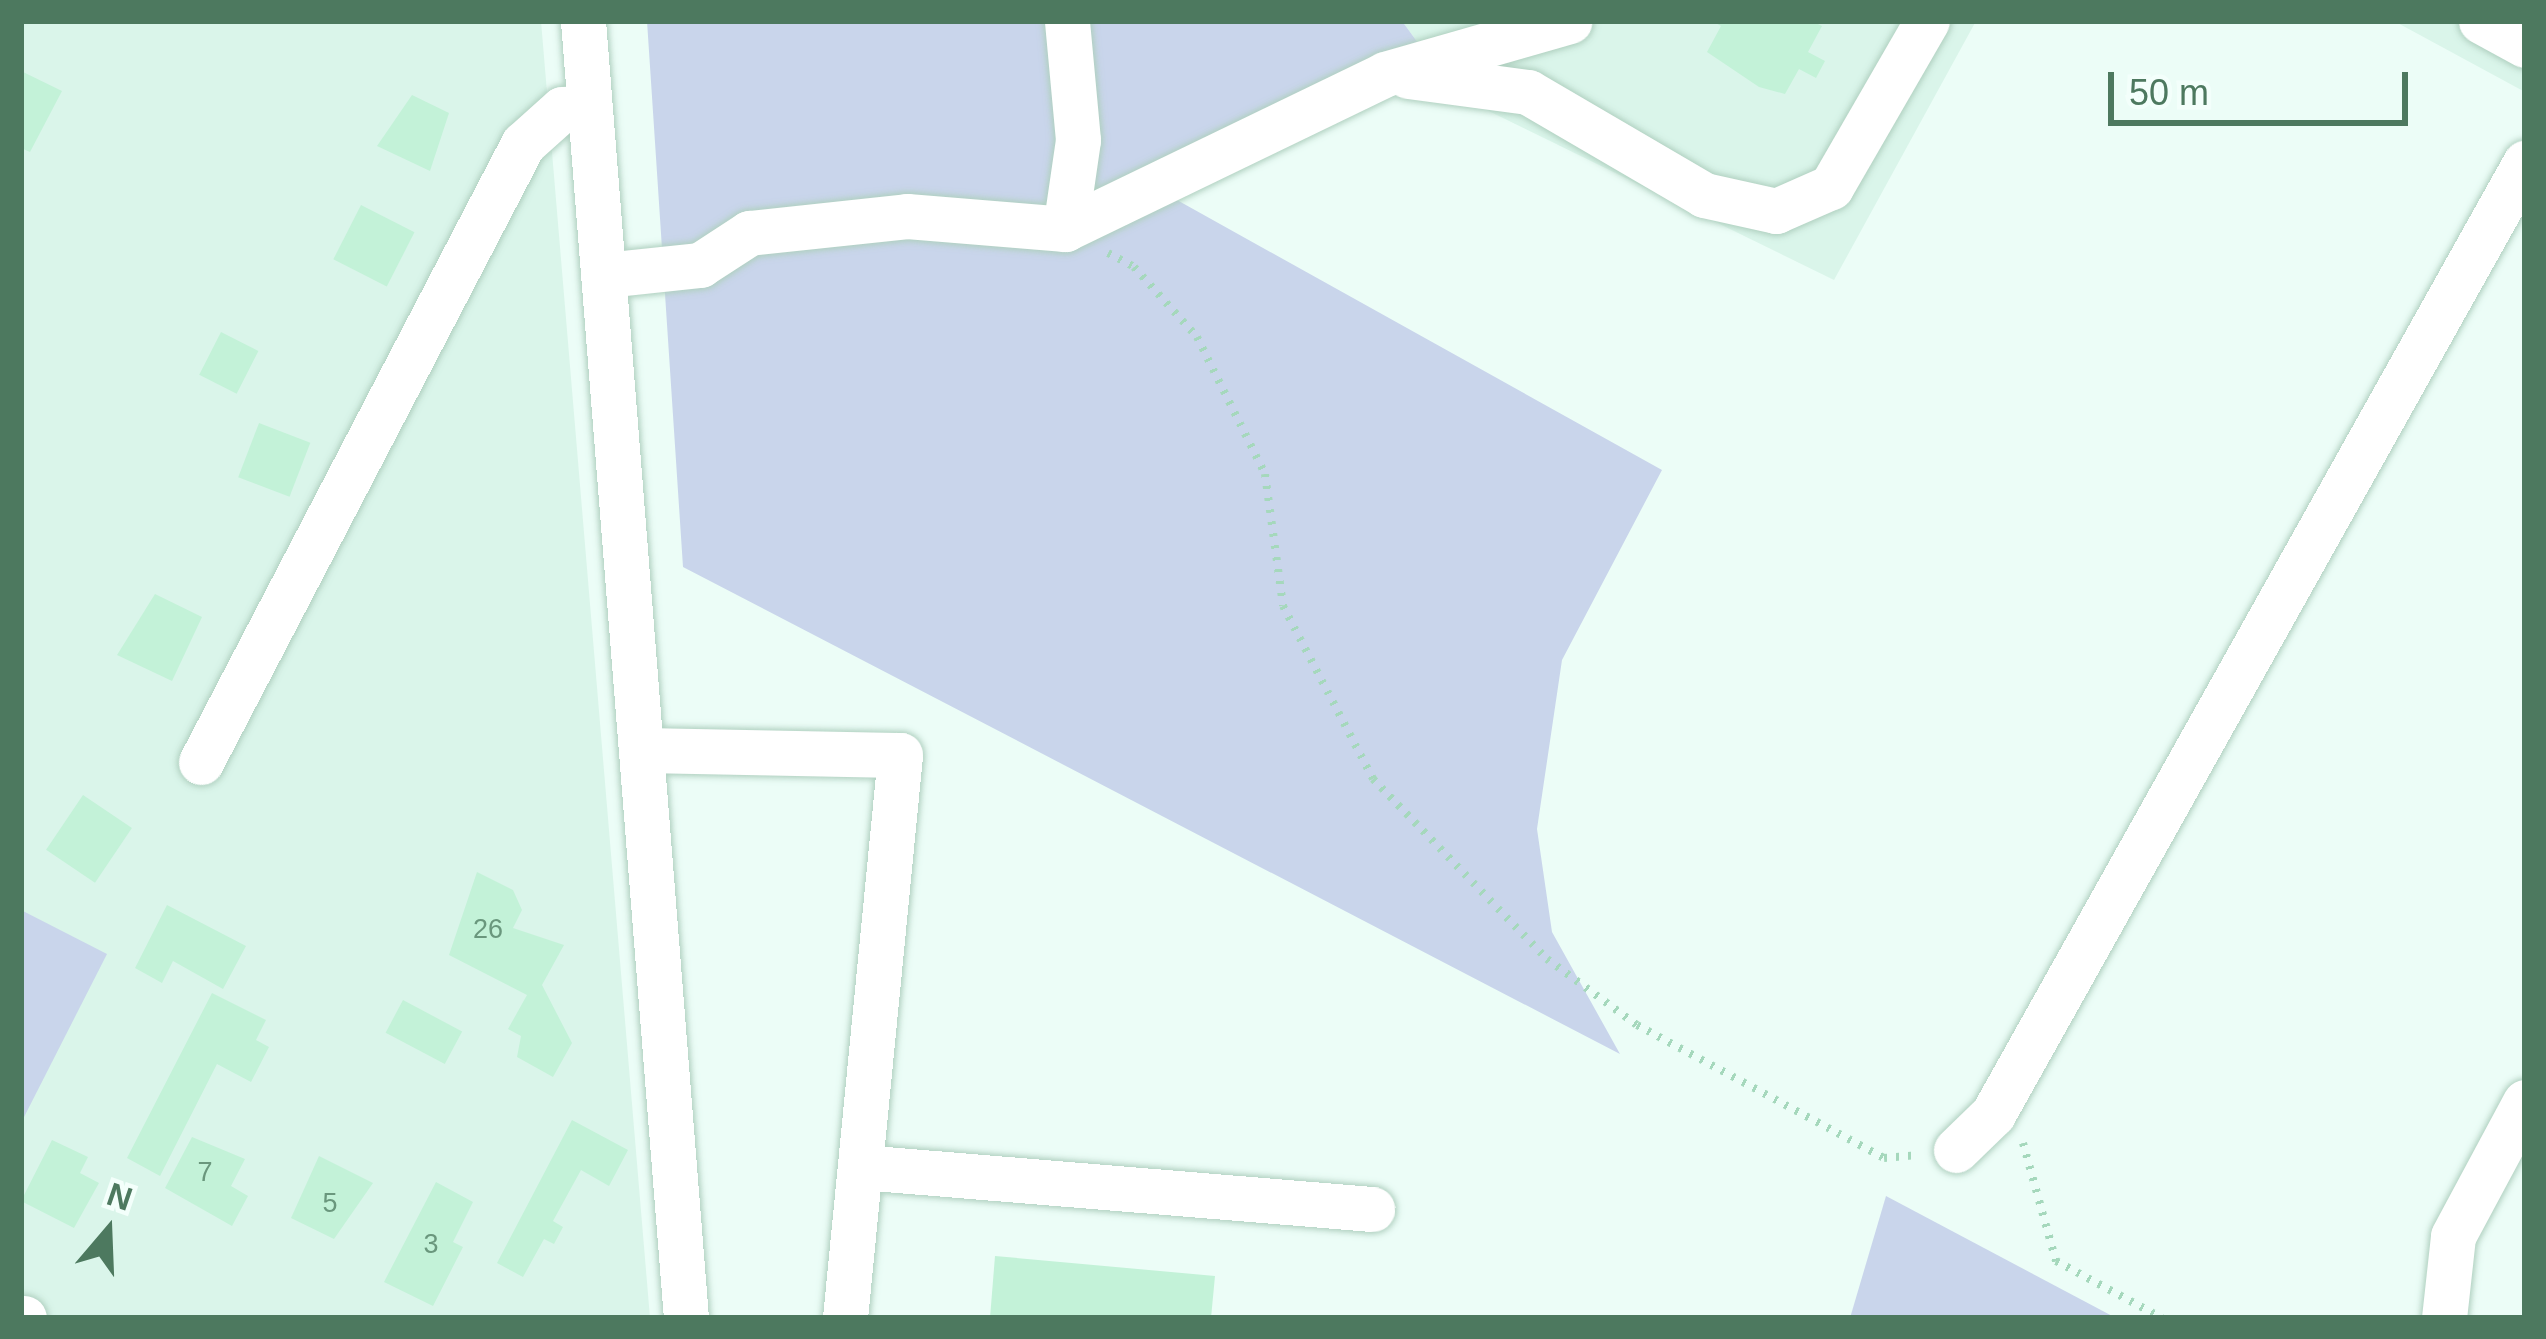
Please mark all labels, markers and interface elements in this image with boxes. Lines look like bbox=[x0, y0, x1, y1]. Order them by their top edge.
scale bar bbox=[2114, 48, 2414, 122]
text: 50 m bbox=[2129, 72, 2209, 113]
house number: 26 bbox=[473, 914, 503, 946]
house number: 7 bbox=[197, 1157, 213, 1189]
north arrow bbox=[48, 1171, 168, 1291]
text: N bbox=[103, 1175, 137, 1218]
house number: 5 bbox=[322, 1188, 338, 1220]
house number: 3 bbox=[423, 1229, 439, 1261]

